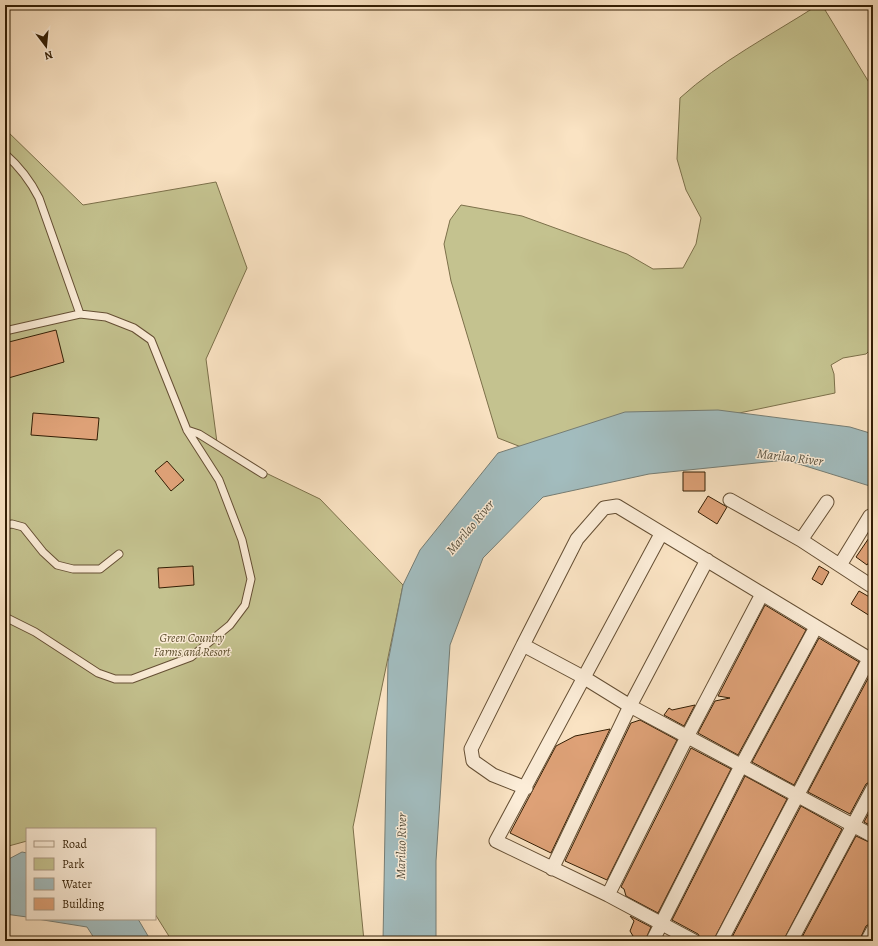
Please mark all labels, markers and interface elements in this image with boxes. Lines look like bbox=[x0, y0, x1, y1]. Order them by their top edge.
north arrow bbox=[26, 26, 66, 66]
text: N bbox=[43, 47, 55, 63]
water label: Marilao River bbox=[756, 445, 824, 470]
water label: Marilao River bbox=[442, 496, 498, 558]
park label: Green Country Farms and Resort bbox=[154, 630, 231, 660]
water label: Marilao River bbox=[392, 812, 410, 879]
legend bbox=[26, 828, 156, 920]
text: Road bbox=[62, 836, 88, 852]
text: Park bbox=[62, 856, 85, 872]
text: Water bbox=[61, 876, 92, 892]
text: Building bbox=[62, 896, 104, 912]

